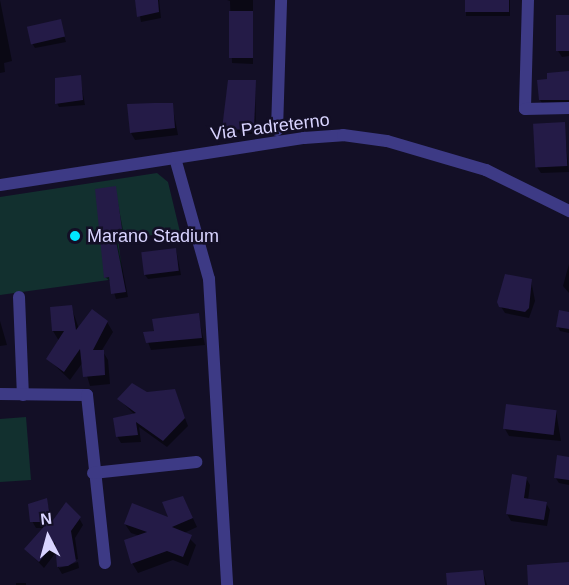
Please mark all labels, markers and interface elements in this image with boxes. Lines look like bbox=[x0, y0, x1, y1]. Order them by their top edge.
street label: Via Padreterno bbox=[209, 109, 331, 145]
place label: Marano Stadium bbox=[87, 225, 219, 247]
marker: Marano Stadium bbox=[68, 229, 82, 243]
north arrow bbox=[18, 507, 78, 567]
text: N bbox=[39, 510, 53, 528]

